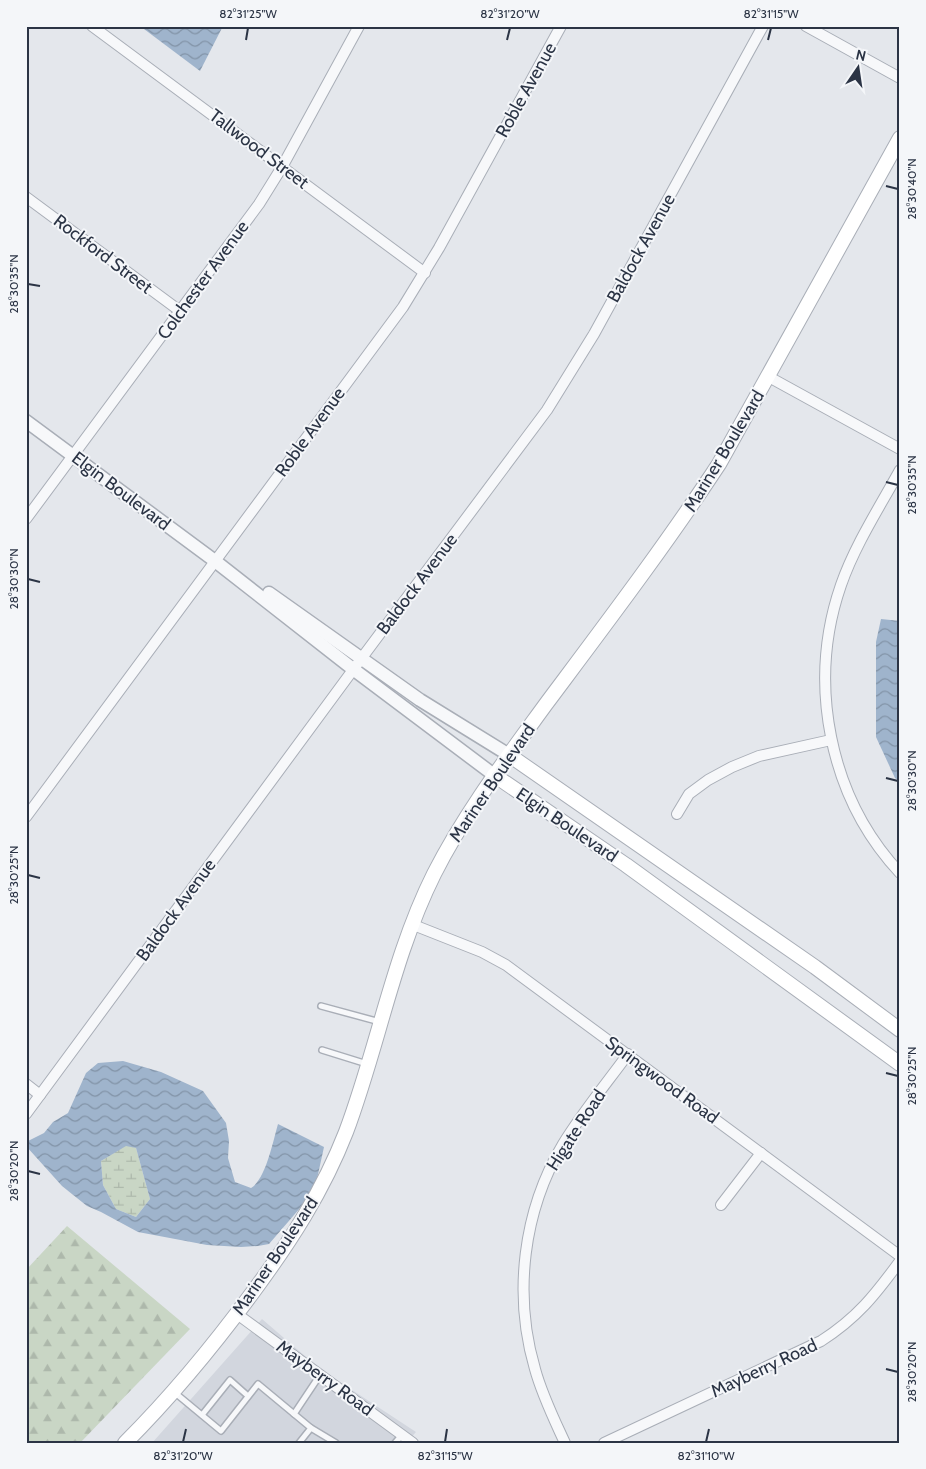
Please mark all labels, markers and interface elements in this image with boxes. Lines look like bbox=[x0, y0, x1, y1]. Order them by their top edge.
text: 82°31'25"W bbox=[219, 6, 277, 21]
text: 82°31'20"W bbox=[480, 6, 540, 21]
text: 82°31'15"W bbox=[743, 6, 799, 21]
street label: Roble Avenue bbox=[491, 39, 561, 141]
north arrow bbox=[834, 42, 884, 92]
text: N bbox=[854, 45, 868, 65]
street label: Tallwood Street bbox=[205, 105, 313, 193]
text: 28°30'40"N bbox=[904, 158, 919, 220]
street label: Baldock Avenue bbox=[602, 190, 680, 306]
street label: Rockford Street bbox=[49, 210, 157, 298]
street label: Colchester Avenue bbox=[153, 216, 253, 344]
text: 28°30'35"N bbox=[6, 254, 21, 314]
street label: Roble Avenue bbox=[270, 383, 350, 481]
street label: Mariner Boulevard bbox=[679, 386, 769, 516]
street label: Elgin Boulevard bbox=[67, 447, 175, 535]
text: 28°30'35"N bbox=[904, 455, 919, 515]
street label: Baldock Avenue bbox=[372, 529, 462, 639]
text: 28°30'30"N bbox=[6, 548, 21, 610]
street label: Mariner Boulevard bbox=[444, 720, 540, 846]
text: 28°30'30"N bbox=[904, 750, 919, 812]
street label: Elgin Boulevard bbox=[512, 783, 622, 867]
text: 28°30'25"N bbox=[6, 845, 21, 905]
street label: Baldock Avenue bbox=[132, 855, 220, 965]
street label: Springwood Road bbox=[601, 1031, 723, 1129]
text: 28°30'25"N bbox=[904, 1046, 919, 1106]
street label: Higate Road bbox=[542, 1085, 610, 1175]
text: 28°30'20"N bbox=[6, 1141, 21, 1201]
street label: Mariner Boulevard bbox=[227, 1193, 323, 1319]
street label: Mayberry Road bbox=[707, 1334, 821, 1402]
street label: Mayberry Road bbox=[272, 1335, 378, 1421]
text: 28°30'20"N bbox=[904, 1342, 919, 1402]
text: 82°31'20"W bbox=[153, 1448, 213, 1463]
text: 82°31'15"W bbox=[417, 1448, 473, 1463]
text: 82°31'10"W bbox=[677, 1448, 735, 1463]

